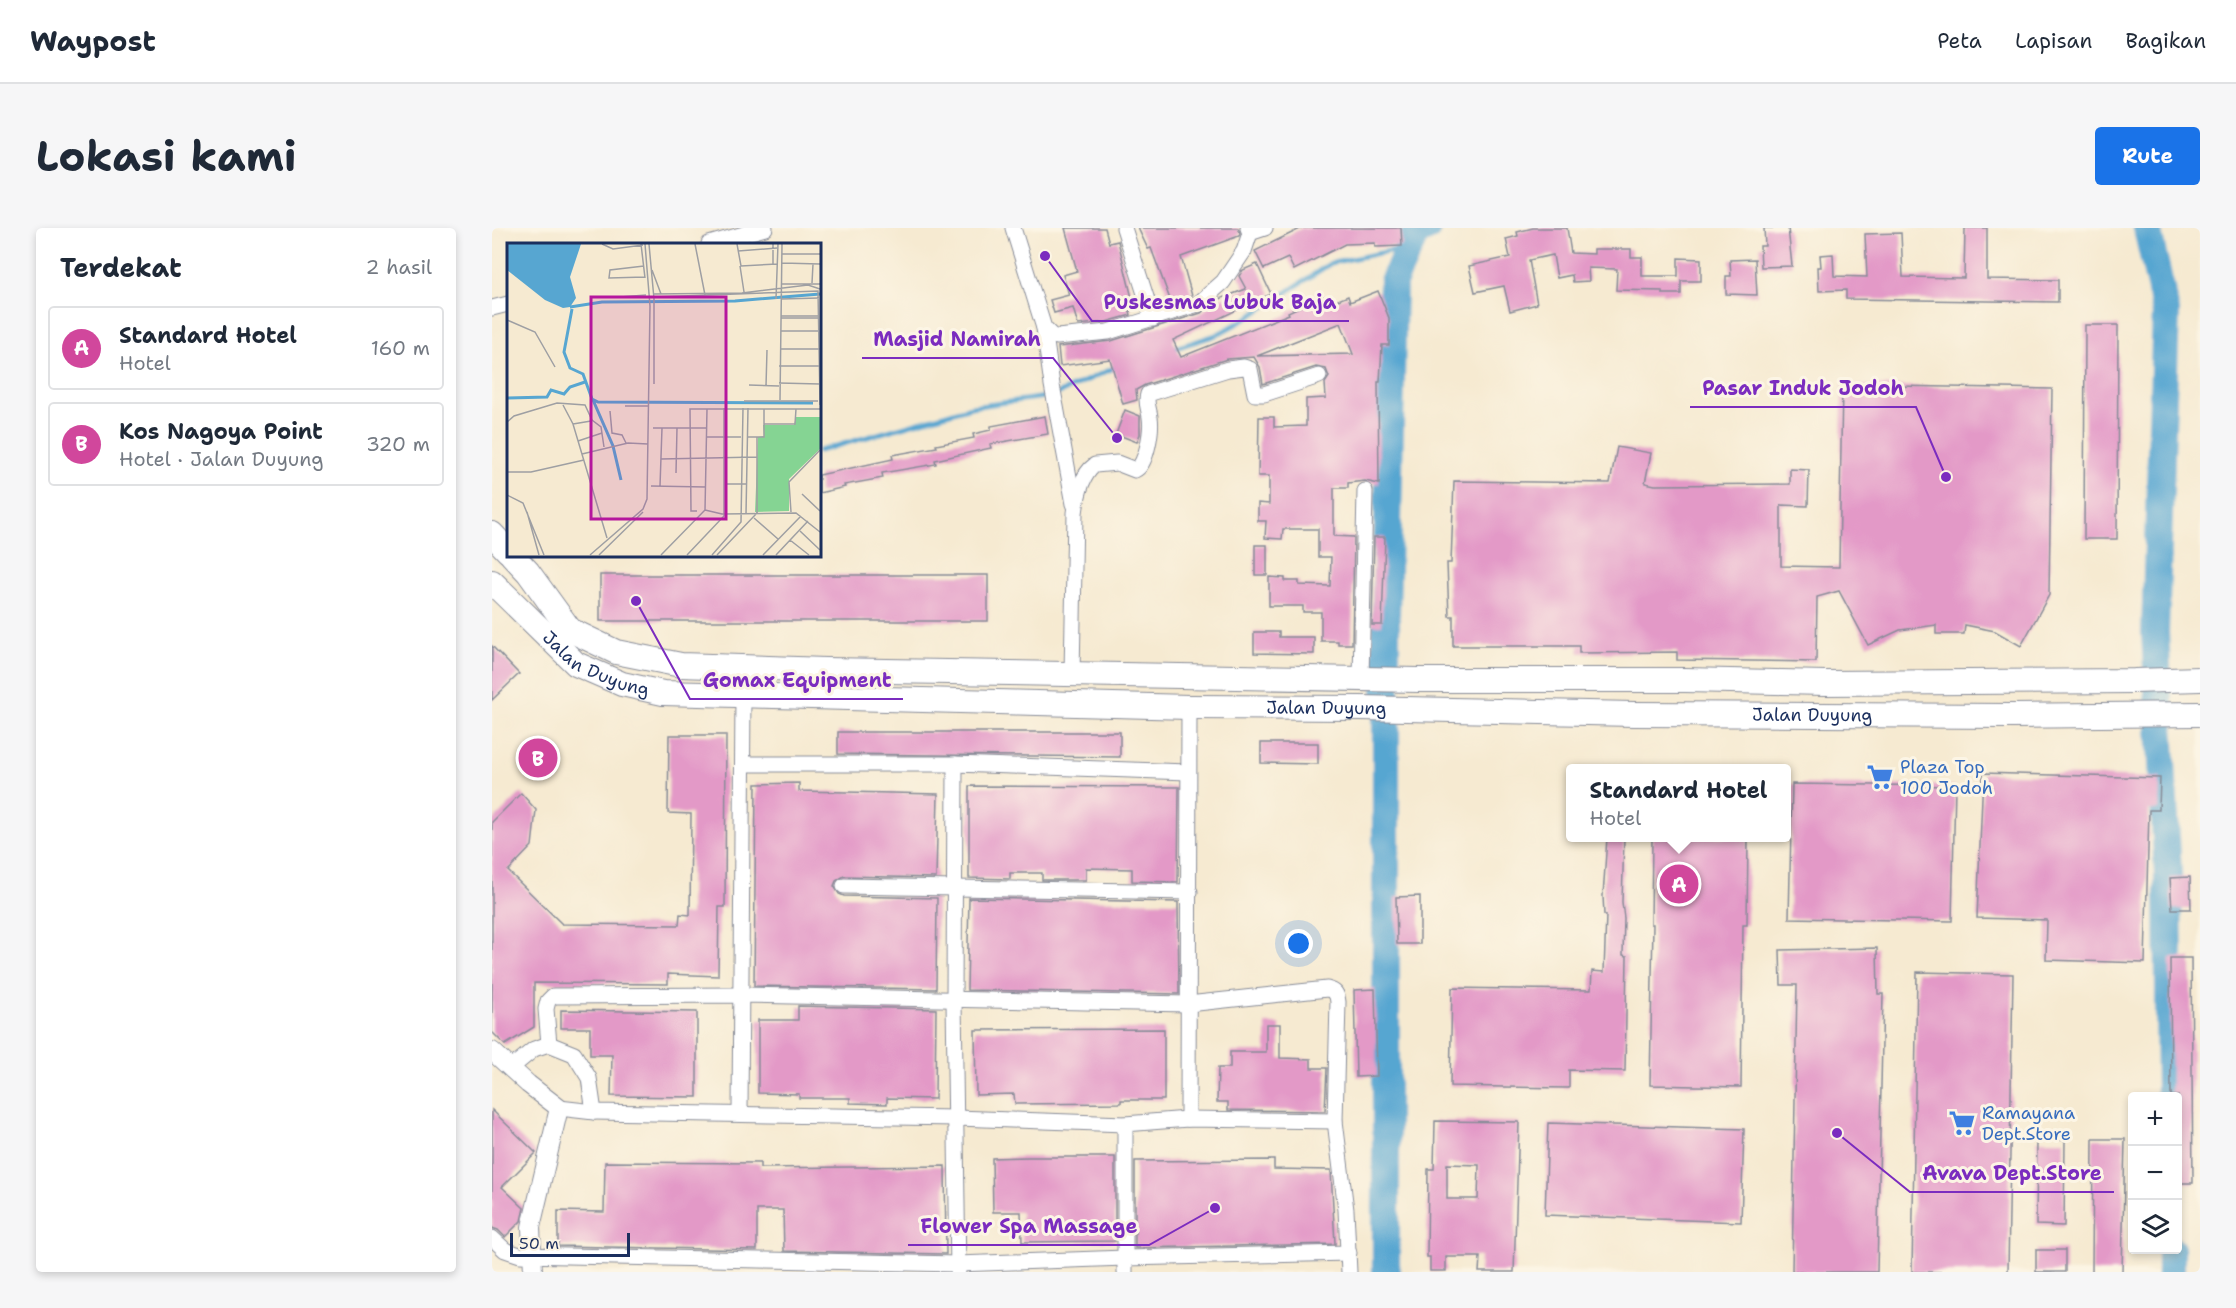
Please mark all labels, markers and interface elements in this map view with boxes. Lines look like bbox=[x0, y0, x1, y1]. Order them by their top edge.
text: Waypost bbox=[30, 22, 156, 60]
text: Peta bbox=[1937, 27, 1982, 55]
text: Lapisan bbox=[2015, 27, 2092, 55]
text: Bagikan bbox=[2125, 27, 2206, 55]
button: Rute bbox=[2095, 127, 2200, 185]
text: Lokasi kami bbox=[36, 128, 297, 184]
inset map bbox=[507, 243, 820, 556]
text: Terdekat bbox=[60, 250, 182, 285]
text: 2 hasil bbox=[366, 254, 432, 280]
callout: Puskesmas Lubuk Baja bbox=[1092, 283, 1349, 321]
text: Puskesmas Lubuk Baja bbox=[1104, 289, 1337, 315]
callout: Masjid Namirah bbox=[862, 320, 1053, 358]
text: Standard Hotel bbox=[119, 321, 297, 350]
text: Masjid Namirah bbox=[873, 326, 1041, 352]
text: A bbox=[74, 335, 89, 361]
text: 160 m bbox=[371, 335, 430, 361]
text: Hotel bbox=[119, 350, 171, 376]
callout: Pasar Induk Jodoh bbox=[1690, 369, 1916, 407]
text: Pasar Induk Jodoh bbox=[1702, 375, 1904, 401]
text: Kos Nagoya Point bbox=[119, 417, 323, 446]
text: B bbox=[75, 431, 88, 457]
text: 320 m bbox=[366, 431, 430, 457]
text: Hotel · Jalan Duyung bbox=[119, 446, 324, 472]
street label: Jalan Duyung bbox=[537, 626, 652, 702]
callout: Gomax Equipment bbox=[690, 661, 903, 699]
text: Gomax Equipment bbox=[703, 667, 892, 693]
street label: Jalan Duyung bbox=[1266, 695, 1387, 721]
street label: Jalan Duyung bbox=[1752, 703, 1872, 727]
pin: B bbox=[518, 736, 558, 780]
place label: Plaza Top 100 Jodoh bbox=[1900, 755, 1993, 800]
supermarket icon: Plaza Top 100 Jodoh bbox=[1865, 762, 1895, 792]
popup bbox=[1566, 764, 1791, 842]
text: Standard Hotel bbox=[1590, 776, 1768, 805]
text: Hotel bbox=[1590, 805, 1641, 831]
pin: A bbox=[1660, 862, 1698, 906]
your location bbox=[1284, 929, 1313, 958]
map controls bbox=[2128, 1092, 2182, 1254]
button: + bbox=[2128, 1092, 2182, 1146]
place label: Ramayana Dept.Store bbox=[1982, 1101, 2075, 1146]
supermarket icon: Ramayana Dept.Store bbox=[1947, 1108, 1977, 1138]
button: − bbox=[2128, 1146, 2182, 1200]
callout: Avava Dept.Store bbox=[1910, 1154, 2114, 1192]
text: Avava Dept.Store bbox=[1922, 1160, 2102, 1186]
button: layers bbox=[2128, 1200, 2182, 1254]
callout: Flower Spa Massage bbox=[908, 1207, 1149, 1245]
text: Flower Spa Massage bbox=[921, 1213, 1137, 1239]
scale bar bbox=[510, 1230, 630, 1258]
text: 50 m bbox=[519, 1233, 559, 1254]

